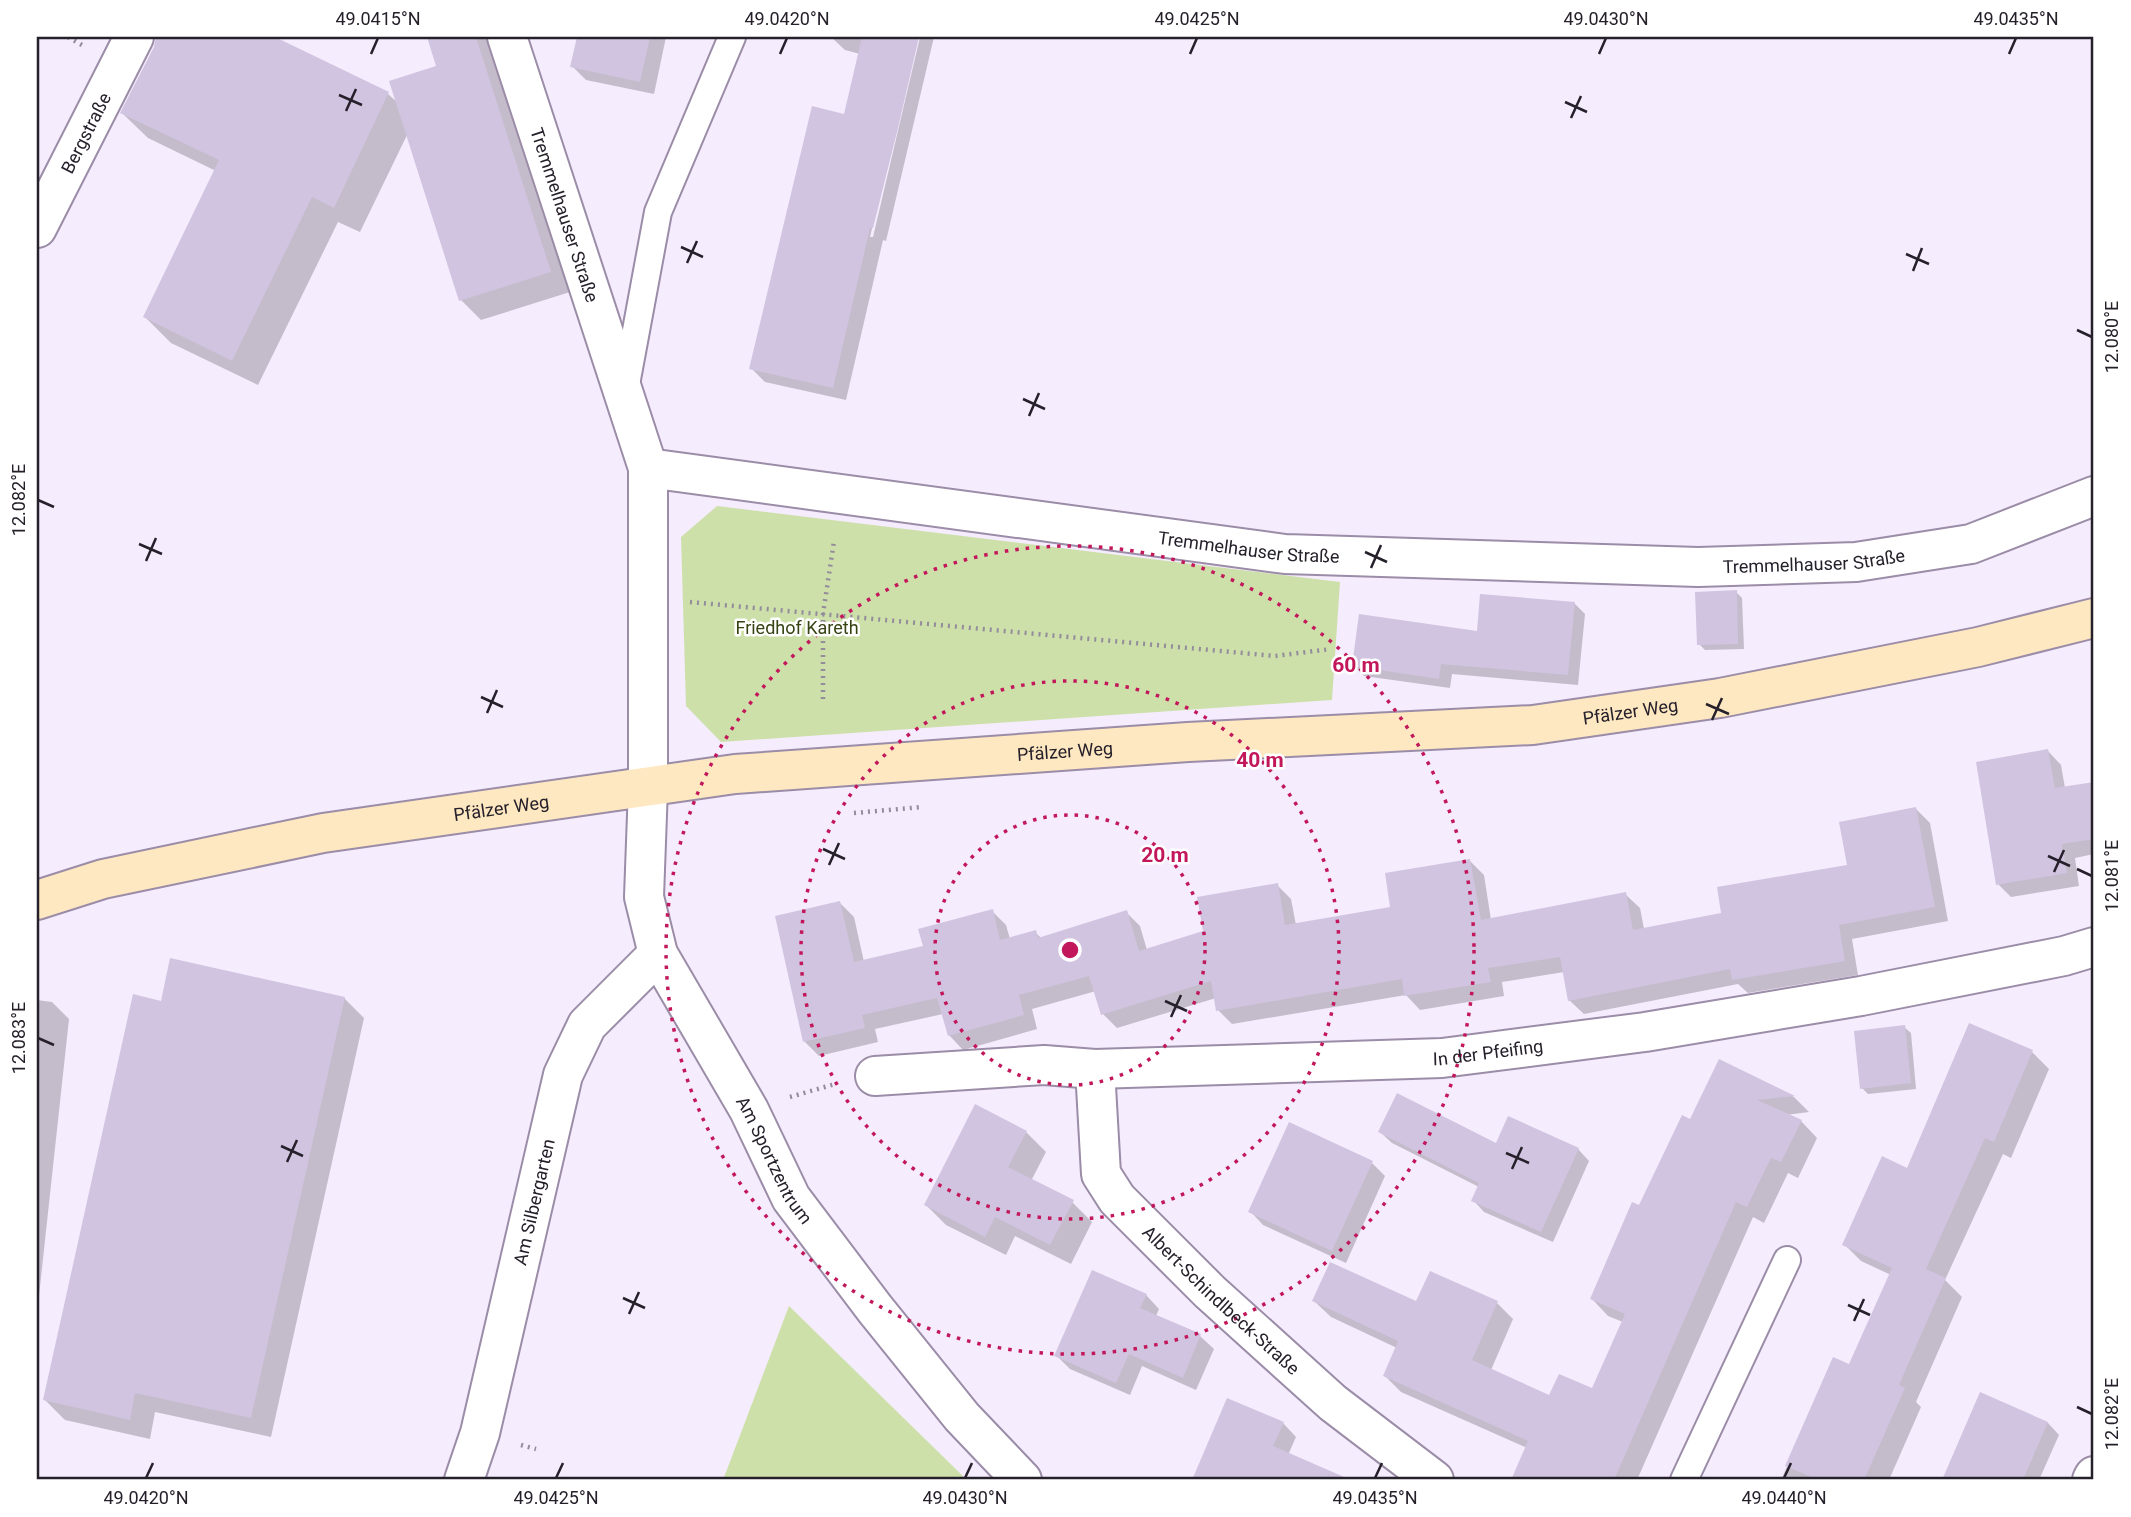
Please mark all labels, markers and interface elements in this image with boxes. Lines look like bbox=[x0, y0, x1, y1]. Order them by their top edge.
text: 49.0415°N bbox=[335, 8, 421, 29]
text: 49.0420°N bbox=[744, 8, 830, 29]
text: 49.0425°N bbox=[1154, 8, 1240, 29]
text: 49.0430°N bbox=[1563, 8, 1649, 29]
text: 49.0435°N bbox=[1973, 8, 2059, 29]
street label: Bergstraße bbox=[56, 89, 115, 176]
street label: Tremmelhauser Straße bbox=[527, 125, 604, 305]
text: 12.080°E bbox=[2101, 301, 2122, 373]
text: 12.082°E bbox=[8, 464, 29, 536]
street label: Tremmelhauser Straße bbox=[1157, 526, 1340, 566]
street label: Tremmelhauser Straße bbox=[1722, 544, 1906, 577]
park label: Friedhof Kareth bbox=[735, 617, 859, 638]
text: 60 m bbox=[1332, 653, 1380, 677]
street label: Pfälzer Weg bbox=[1581, 694, 1679, 728]
street label: Pfälzer Weg bbox=[1016, 737, 1114, 765]
text: 40 m bbox=[1236, 748, 1284, 772]
street label: Pfälzer Weg bbox=[452, 790, 550, 825]
text: 12.081°E bbox=[2101, 840, 2122, 912]
text: 20 m bbox=[1141, 843, 1189, 867]
centre of rings bbox=[1058, 938, 1082, 962]
text: 12.083°E bbox=[8, 1002, 29, 1074]
street label: In der Pfeifing bbox=[1432, 1035, 1544, 1069]
street label: Am Sportzentrum bbox=[733, 1092, 817, 1228]
street label: Am Silbergarten bbox=[509, 1137, 558, 1267]
street label: Albert-Schindlbeck-Straße bbox=[1139, 1221, 1304, 1379]
text: 12.082°E bbox=[2101, 1378, 2122, 1450]
text: 49.0420°N bbox=[103, 1487, 189, 1508]
text: 49.0425°N bbox=[513, 1487, 599, 1508]
text: 49.0430°N bbox=[922, 1487, 1008, 1508]
text: 49.0435°N bbox=[1332, 1487, 1418, 1508]
text: 49.0440°N bbox=[1741, 1487, 1827, 1508]

